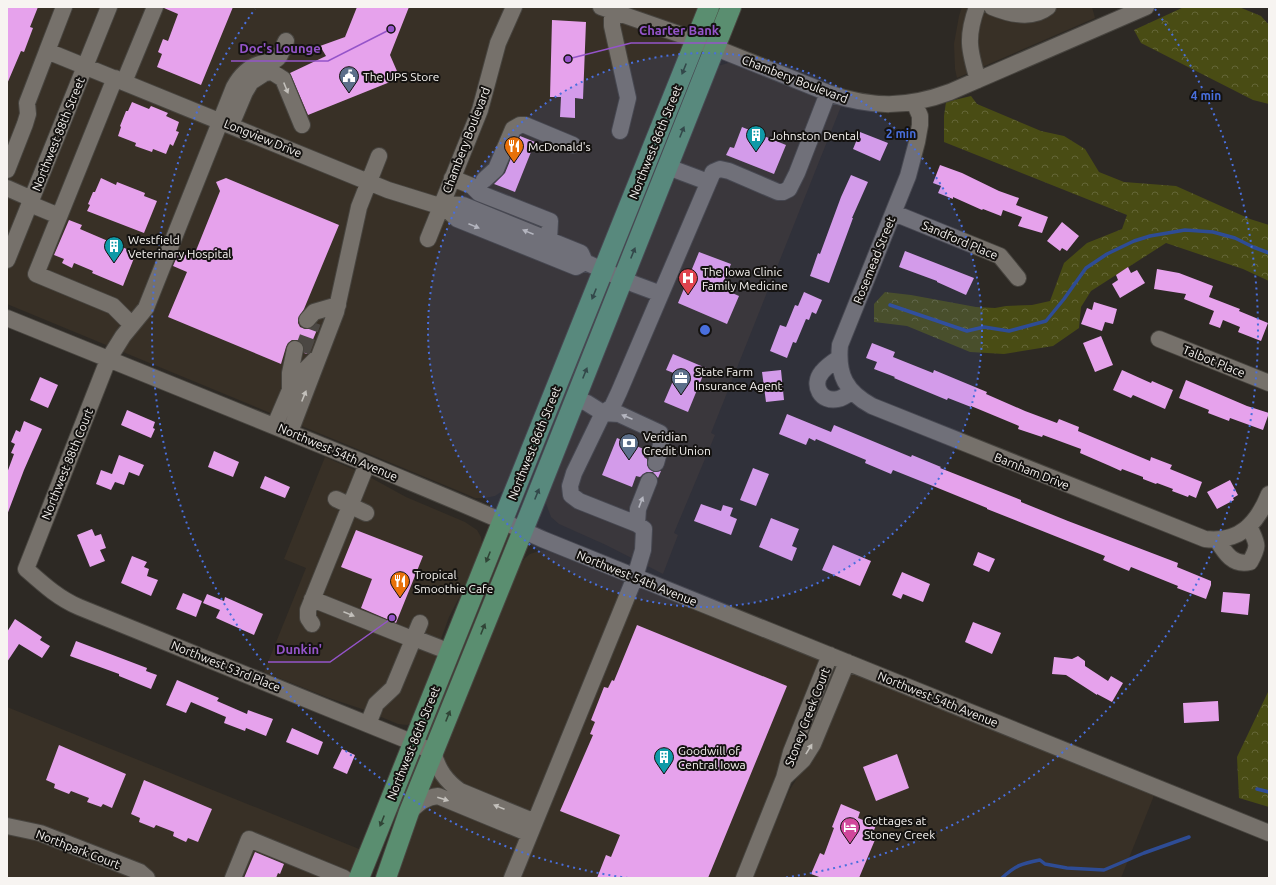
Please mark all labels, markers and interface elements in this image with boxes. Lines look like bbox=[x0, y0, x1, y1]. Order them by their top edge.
callout: Charter Bank bbox=[631, 18, 727, 43]
text: Charter Bank bbox=[639, 23, 720, 37]
callout: Doc's Lounge bbox=[231, 36, 328, 61]
text: Doc's Lounge bbox=[239, 41, 321, 55]
street label: Chambery Boulevard bbox=[740, 53, 850, 105]
one-way arrow bbox=[681, 64, 687, 76]
public building icon: The UPS Store bbox=[338, 65, 360, 93]
place label: The UPS Store bbox=[363, 70, 439, 83]
street label: Northwest 88th Street bbox=[29, 75, 87, 193]
one-way arrow bbox=[284, 82, 290, 94]
street label: Northwest 86th Street bbox=[626, 83, 684, 201]
street label: Chambery Boulevard bbox=[440, 85, 492, 195]
text: 4 min bbox=[1191, 89, 1221, 102]
street label: Longview Drive bbox=[222, 116, 304, 160]
building icon: Johnston Dental bbox=[745, 124, 767, 152]
one-way arrow bbox=[679, 125, 685, 137]
text: 2 min bbox=[886, 127, 916, 140]
place label: Johnston Dental bbox=[770, 129, 859, 142]
restaurant icon: McDonald's bbox=[503, 135, 525, 163]
place label: McDonald's bbox=[528, 140, 591, 153]
street label: Rosemead Street bbox=[851, 214, 897, 305]
street label: Sandford Place bbox=[920, 218, 1000, 262]
one-way arrow bbox=[468, 223, 480, 229]
one-way arrow bbox=[522, 228, 534, 234]
place label: Westfield Veterinary Hospital bbox=[128, 233, 232, 260]
building icon: Westfield Veterinary Hospital bbox=[103, 235, 125, 263]
one-way arrow bbox=[631, 246, 637, 258]
place label: The Iowa Clinic Family Medicine bbox=[702, 265, 788, 292]
hospital icon: The Iowa Clinic Family Medicine bbox=[677, 267, 699, 295]
one-way arrow bbox=[591, 288, 597, 300]
centre of rings bbox=[698, 323, 712, 337]
street label: Talbot Place bbox=[1181, 343, 1247, 379]
place label: State Farm Insurance Agent bbox=[695, 365, 783, 392]
one-way arrow bbox=[583, 367, 589, 379]
office icon: State Farm Insurance Agent bbox=[670, 367, 692, 395]
street label: Northwest 86th Street bbox=[505, 384, 563, 502]
one-way arrow bbox=[302, 389, 308, 401]
street label: Northwest 88th Court bbox=[39, 406, 95, 521]
one-way arrow bbox=[622, 414, 633, 420]
street label: Northwest 54th Avenue bbox=[276, 421, 400, 483]
place label: Veridian Credit Union bbox=[643, 430, 711, 457]
bank icon: Veridian Credit Union bbox=[618, 432, 640, 460]
street label: Barnham Drive bbox=[993, 450, 1071, 492]
one-way arrow bbox=[535, 488, 541, 500]
one-way arrow bbox=[638, 496, 644, 507]
street label: Northwest 54th Avenue bbox=[575, 548, 699, 608]
one-way arrow bbox=[485, 552, 491, 564]
place label: Tropical Smoothie Cafe bbox=[414, 568, 493, 595]
restaurant icon: Tropical Smoothie Cafe bbox=[389, 570, 411, 598]
one-way arrow bbox=[343, 611, 355, 617]
one-way arrow bbox=[480, 624, 486, 635]
callout: Dunkin' bbox=[268, 637, 330, 662]
street label: Northwest 53rd Place bbox=[169, 638, 283, 694]
text: Dunkin' bbox=[276, 642, 322, 656]
street label: Stoney Creek Court bbox=[782, 666, 832, 768]
street label: Northwest 54th Avenue bbox=[876, 669, 1000, 729]
street label: Northwest 86th Street bbox=[384, 684, 442, 802]
one-way arrow bbox=[445, 710, 451, 722]
one-way arrow bbox=[806, 743, 813, 755]
place label: Goodwill of Central Iowa bbox=[678, 744, 746, 771]
building icon: Goodwill of Central Iowa bbox=[653, 746, 675, 774]
one-way arrow bbox=[437, 796, 449, 802]
one-way arrow bbox=[493, 804, 505, 810]
place label: Cottages at Stoney Creek bbox=[864, 814, 935, 841]
one-way arrow bbox=[379, 815, 385, 827]
hotel icon: Cottages at Stoney Creek bbox=[839, 816, 861, 844]
street label: Northpark Court bbox=[34, 827, 122, 871]

